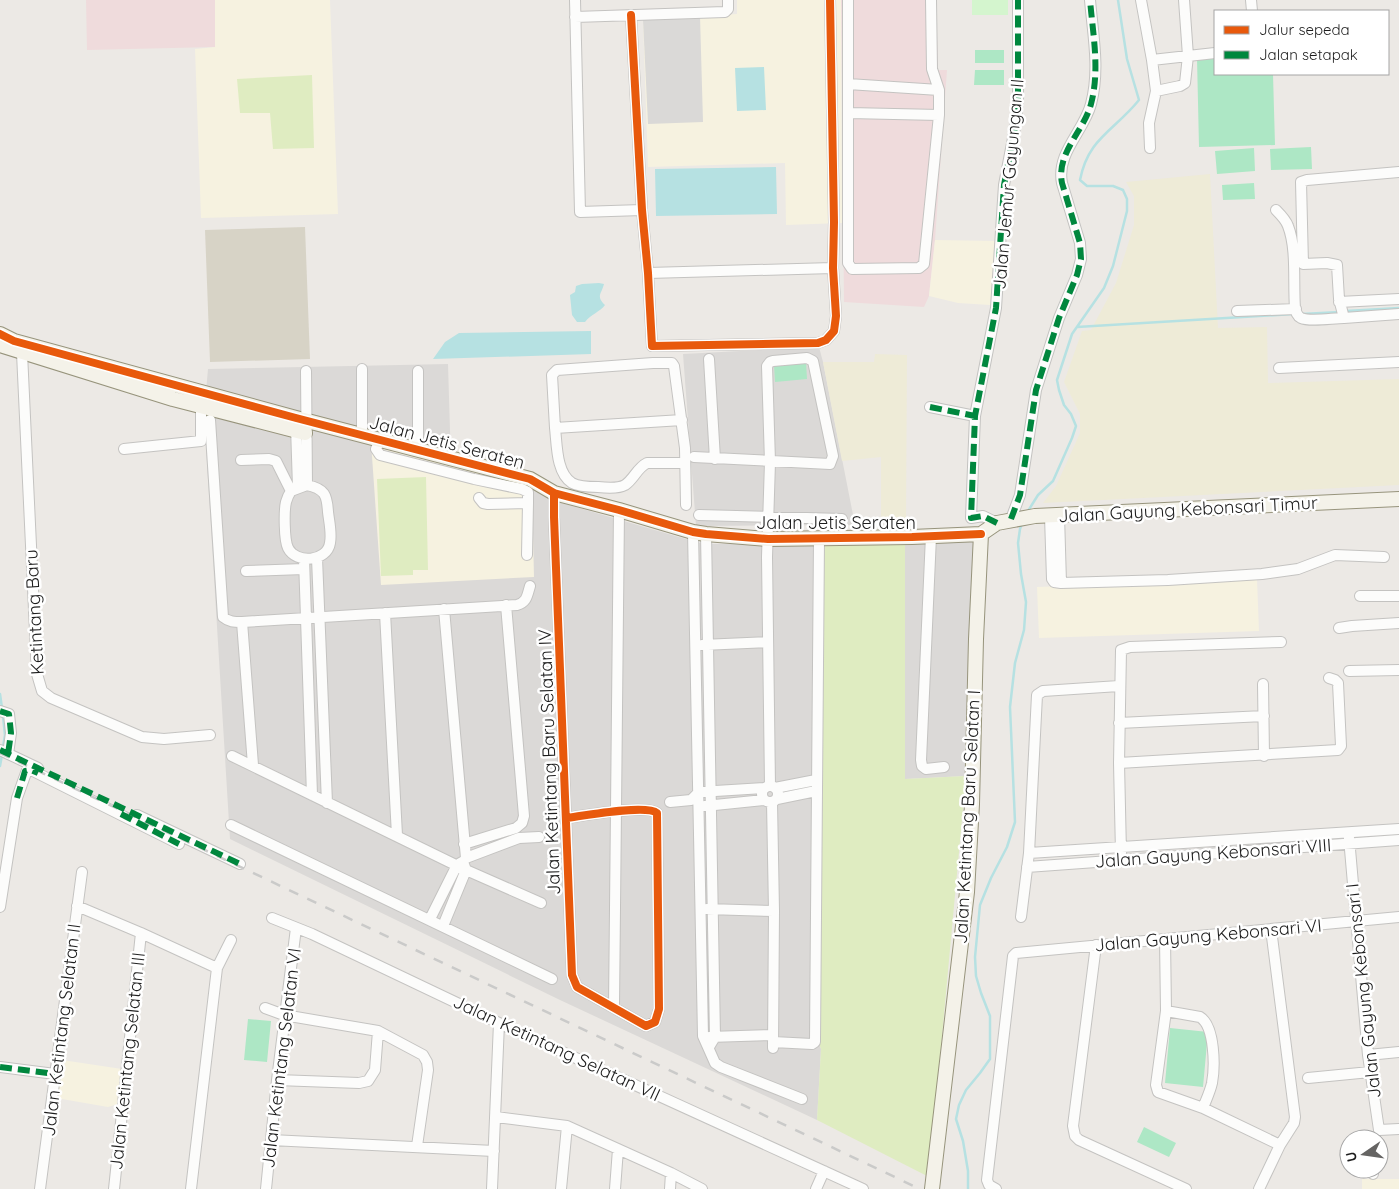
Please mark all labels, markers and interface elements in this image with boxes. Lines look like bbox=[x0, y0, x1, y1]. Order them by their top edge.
legend bbox=[1214, 10, 1389, 75]
text: Jalur sepeda bbox=[1259, 20, 1350, 39]
text: Jalan setapak bbox=[1259, 45, 1358, 64]
street label: Jalan Jemur Gayungan II bbox=[987, 78, 1029, 290]
street label: Jalan Jetis Seraten bbox=[367, 410, 527, 474]
street label: Jalan Gayung Kebonsari Timur bbox=[1058, 491, 1318, 527]
street label: Jalan Jetis Seraten bbox=[756, 511, 916, 534]
street label: Ketintang Baru bbox=[19, 549, 49, 675]
street label: Jalan Ketintang Baru Selatan IV bbox=[533, 629, 565, 895]
street label: Jalan Ketintang Baru Selatan I bbox=[949, 689, 985, 945]
street label: Jalan Gayung Kebonsari VIII bbox=[1094, 833, 1332, 873]
street label: Jalan Gayung Kebonsari I bbox=[1340, 882, 1386, 1100]
street label: Jalan Gayung Kebonsari VI bbox=[1093, 914, 1323, 956]
street label: Jalan Ketintang Selatan II bbox=[37, 922, 85, 1138]
street label: Jalan Ketintang Selatan VI bbox=[256, 947, 306, 1169]
street label: Jalan Ketintang Selatan III bbox=[104, 951, 150, 1171]
street label: Jalan Ketintang Selatan VII bbox=[450, 990, 664, 1106]
north arrow bbox=[1339, 1129, 1389, 1179]
text: U bbox=[1341, 1150, 1361, 1164]

